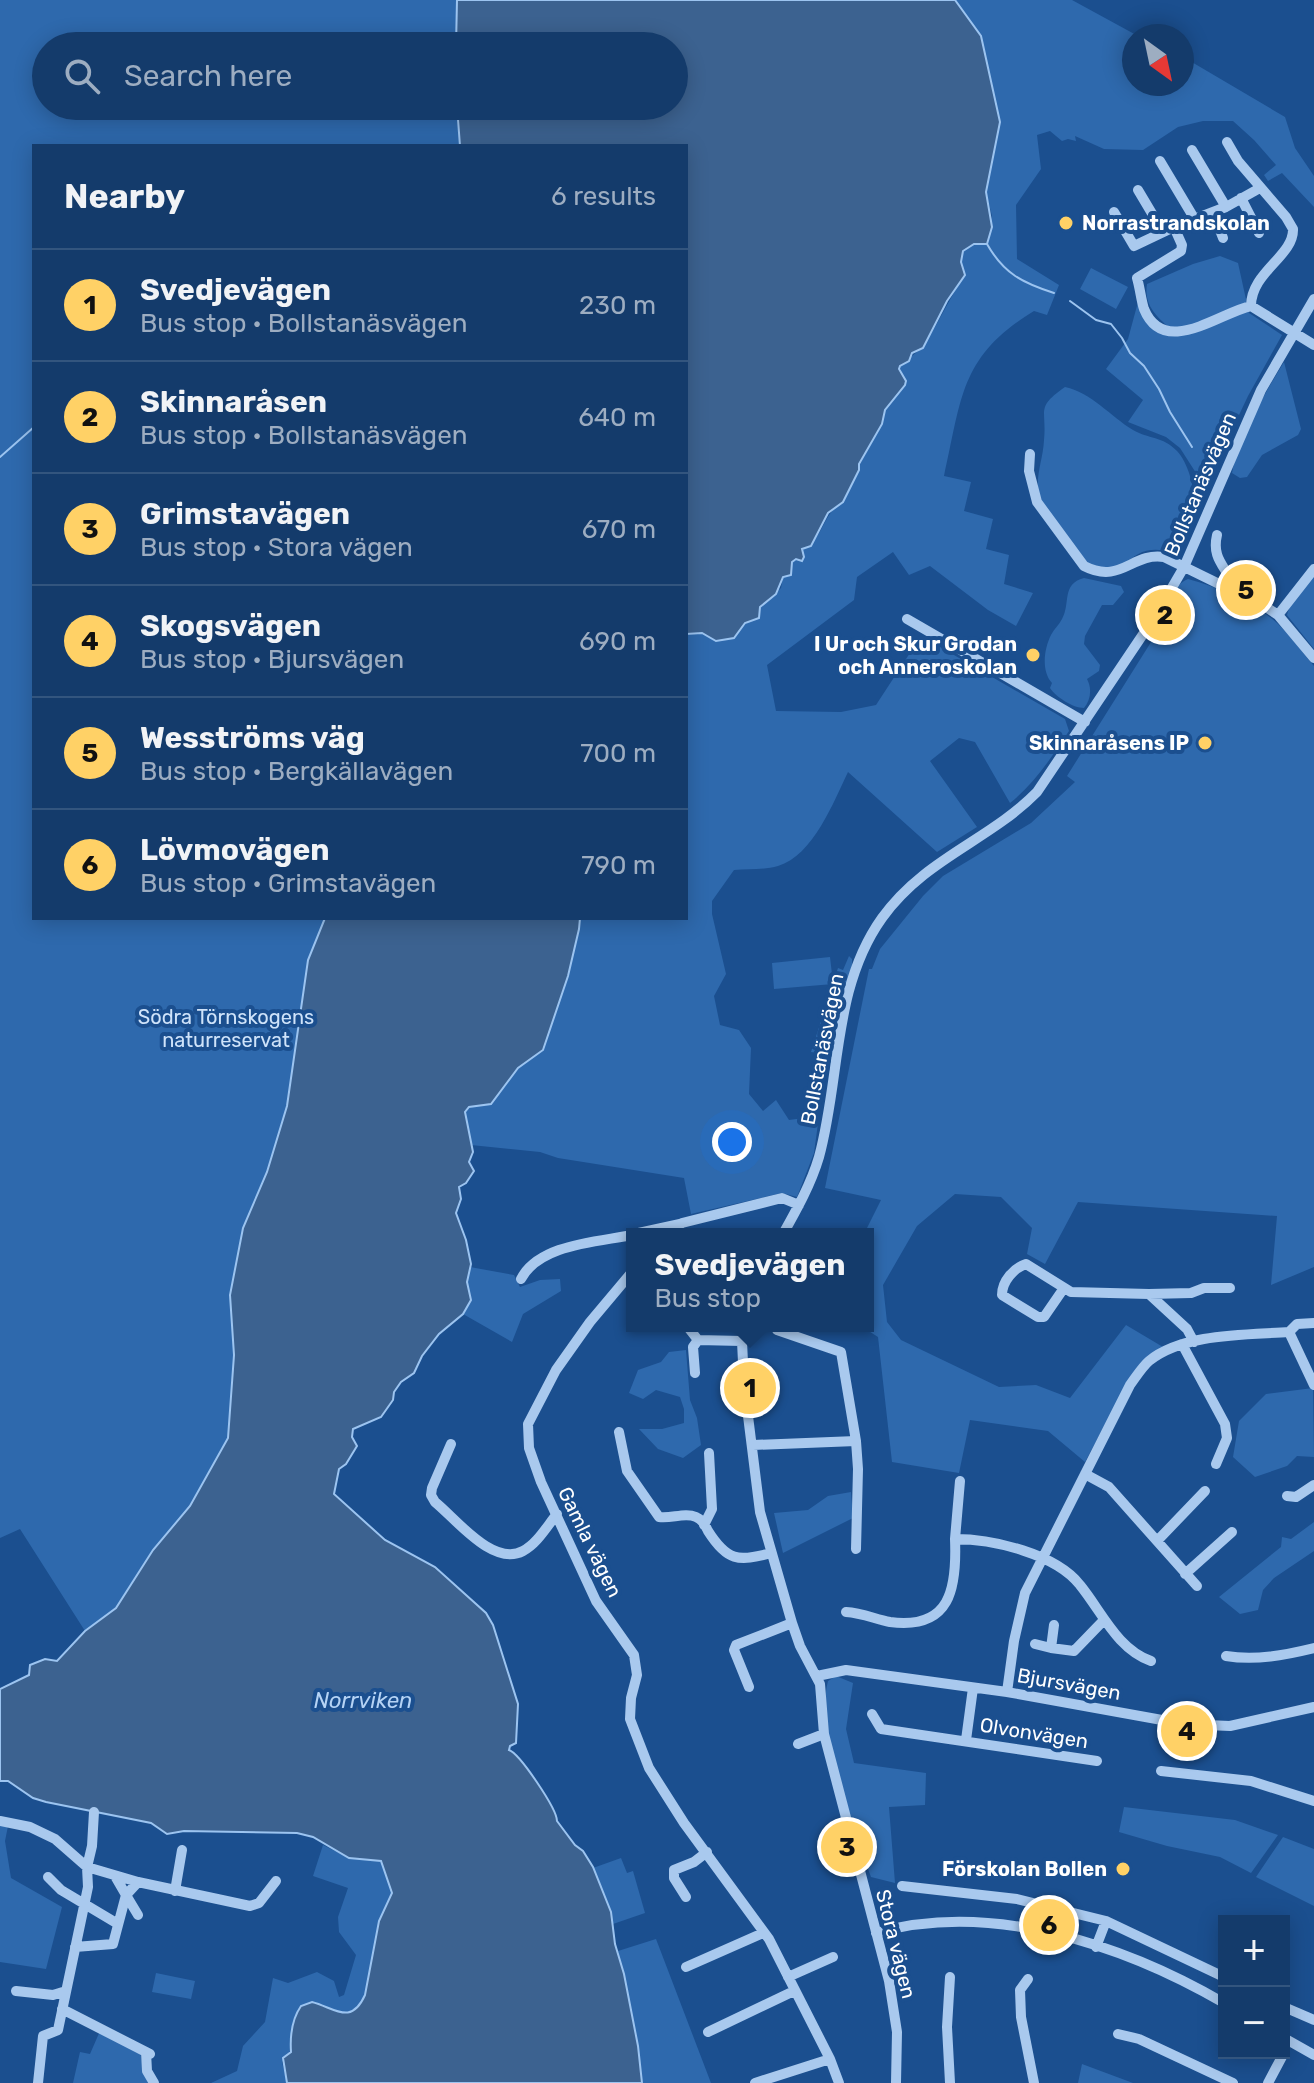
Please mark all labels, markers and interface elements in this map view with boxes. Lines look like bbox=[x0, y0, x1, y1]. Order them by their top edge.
north arrow bbox=[1122, 24, 1194, 96]
search box bbox=[32, 32, 688, 120]
icon: search bbox=[60, 54, 104, 98]
text: Search here bbox=[124, 58, 292, 94]
text: Nearby bbox=[64, 176, 185, 217]
text: 6 results bbox=[551, 181, 656, 212]
place label: Norrastrandskolan bbox=[1082, 211, 1270, 235]
marker: Norrastrandskolan bbox=[1057, 214, 1075, 232]
text: Svedjevägen bbox=[140, 272, 331, 308]
text: 1 bbox=[84, 290, 96, 321]
text: 230 m bbox=[579, 290, 656, 321]
text: Bus stop · Bollstanäsvägen bbox=[140, 308, 467, 339]
text: Skinnaråsen bbox=[140, 384, 327, 420]
text: 2 bbox=[82, 402, 98, 433]
text: 640 m bbox=[578, 402, 656, 433]
street label: Bollstanäsvägen bbox=[1159, 409, 1241, 559]
text: Bus stop · Bollstanäsvägen bbox=[140, 420, 467, 451]
text: Grimstavägen bbox=[140, 496, 350, 532]
text: 3 bbox=[81, 514, 99, 545]
text: 670 m bbox=[582, 514, 656, 545]
text: Bus stop · Stora vägen bbox=[140, 532, 413, 563]
pin: 5 bbox=[1220, 560, 1272, 620]
pin: 2 bbox=[1139, 585, 1191, 645]
text: Skogsvägen bbox=[140, 608, 321, 644]
text: 4 bbox=[81, 626, 99, 657]
text: 690 m bbox=[579, 626, 656, 657]
place label: I Ur och Skur Grodan och Anneroskolan bbox=[814, 632, 1017, 679]
text: Bus stop · Bjursvägen bbox=[140, 644, 404, 675]
marker: I Ur och Skur Grodan och Anneroskolan bbox=[1024, 646, 1042, 664]
text: Wesströms väg bbox=[140, 720, 365, 756]
place label: Skinnaråsens IP bbox=[1029, 731, 1189, 755]
marker: Skinnaråsens IP bbox=[1196, 734, 1214, 752]
text: 5 bbox=[82, 738, 98, 769]
text: 700 m bbox=[580, 738, 656, 769]
text: Bus stop · Bergkällavägen bbox=[140, 756, 453, 787]
text: Lövmovägen bbox=[140, 832, 330, 868]
text: 6 bbox=[82, 850, 98, 881]
text: 790 m bbox=[581, 850, 656, 881]
text: Bus stop · Grimstavägen bbox=[140, 868, 436, 899]
street label: Bollstanäsvägen bbox=[796, 971, 848, 1127]
park label: Södra Törnskogens naturreservat bbox=[138, 1005, 314, 1052]
your location bbox=[712, 1122, 752, 1162]
popup bbox=[626, 1228, 874, 1332]
text: Svedjevägen bbox=[654, 1247, 846, 1283]
text: Bus stop bbox=[654, 1283, 761, 1314]
pin: 1 bbox=[724, 1358, 776, 1418]
street label: Gamla vägen bbox=[553, 1483, 627, 1601]
street label: Bjursvägen bbox=[1015, 1663, 1123, 1705]
water label: Norrviken bbox=[314, 1687, 412, 1714]
pin: 4 bbox=[1161, 1701, 1213, 1761]
street label: Olvonvägen bbox=[978, 1713, 1090, 1753]
pin: 3 bbox=[821, 1817, 873, 1877]
place label: Förskolan Bollen bbox=[942, 1857, 1107, 1881]
marker: Förskolan Bollen bbox=[1114, 1860, 1132, 1878]
street label: Stora vägen bbox=[871, 1887, 921, 2001]
pin: 6 bbox=[1023, 1895, 1075, 1955]
map controls bbox=[1218, 1915, 1290, 2059]
button: + bbox=[1218, 1915, 1290, 1987]
button: − bbox=[1218, 1987, 1290, 2059]

